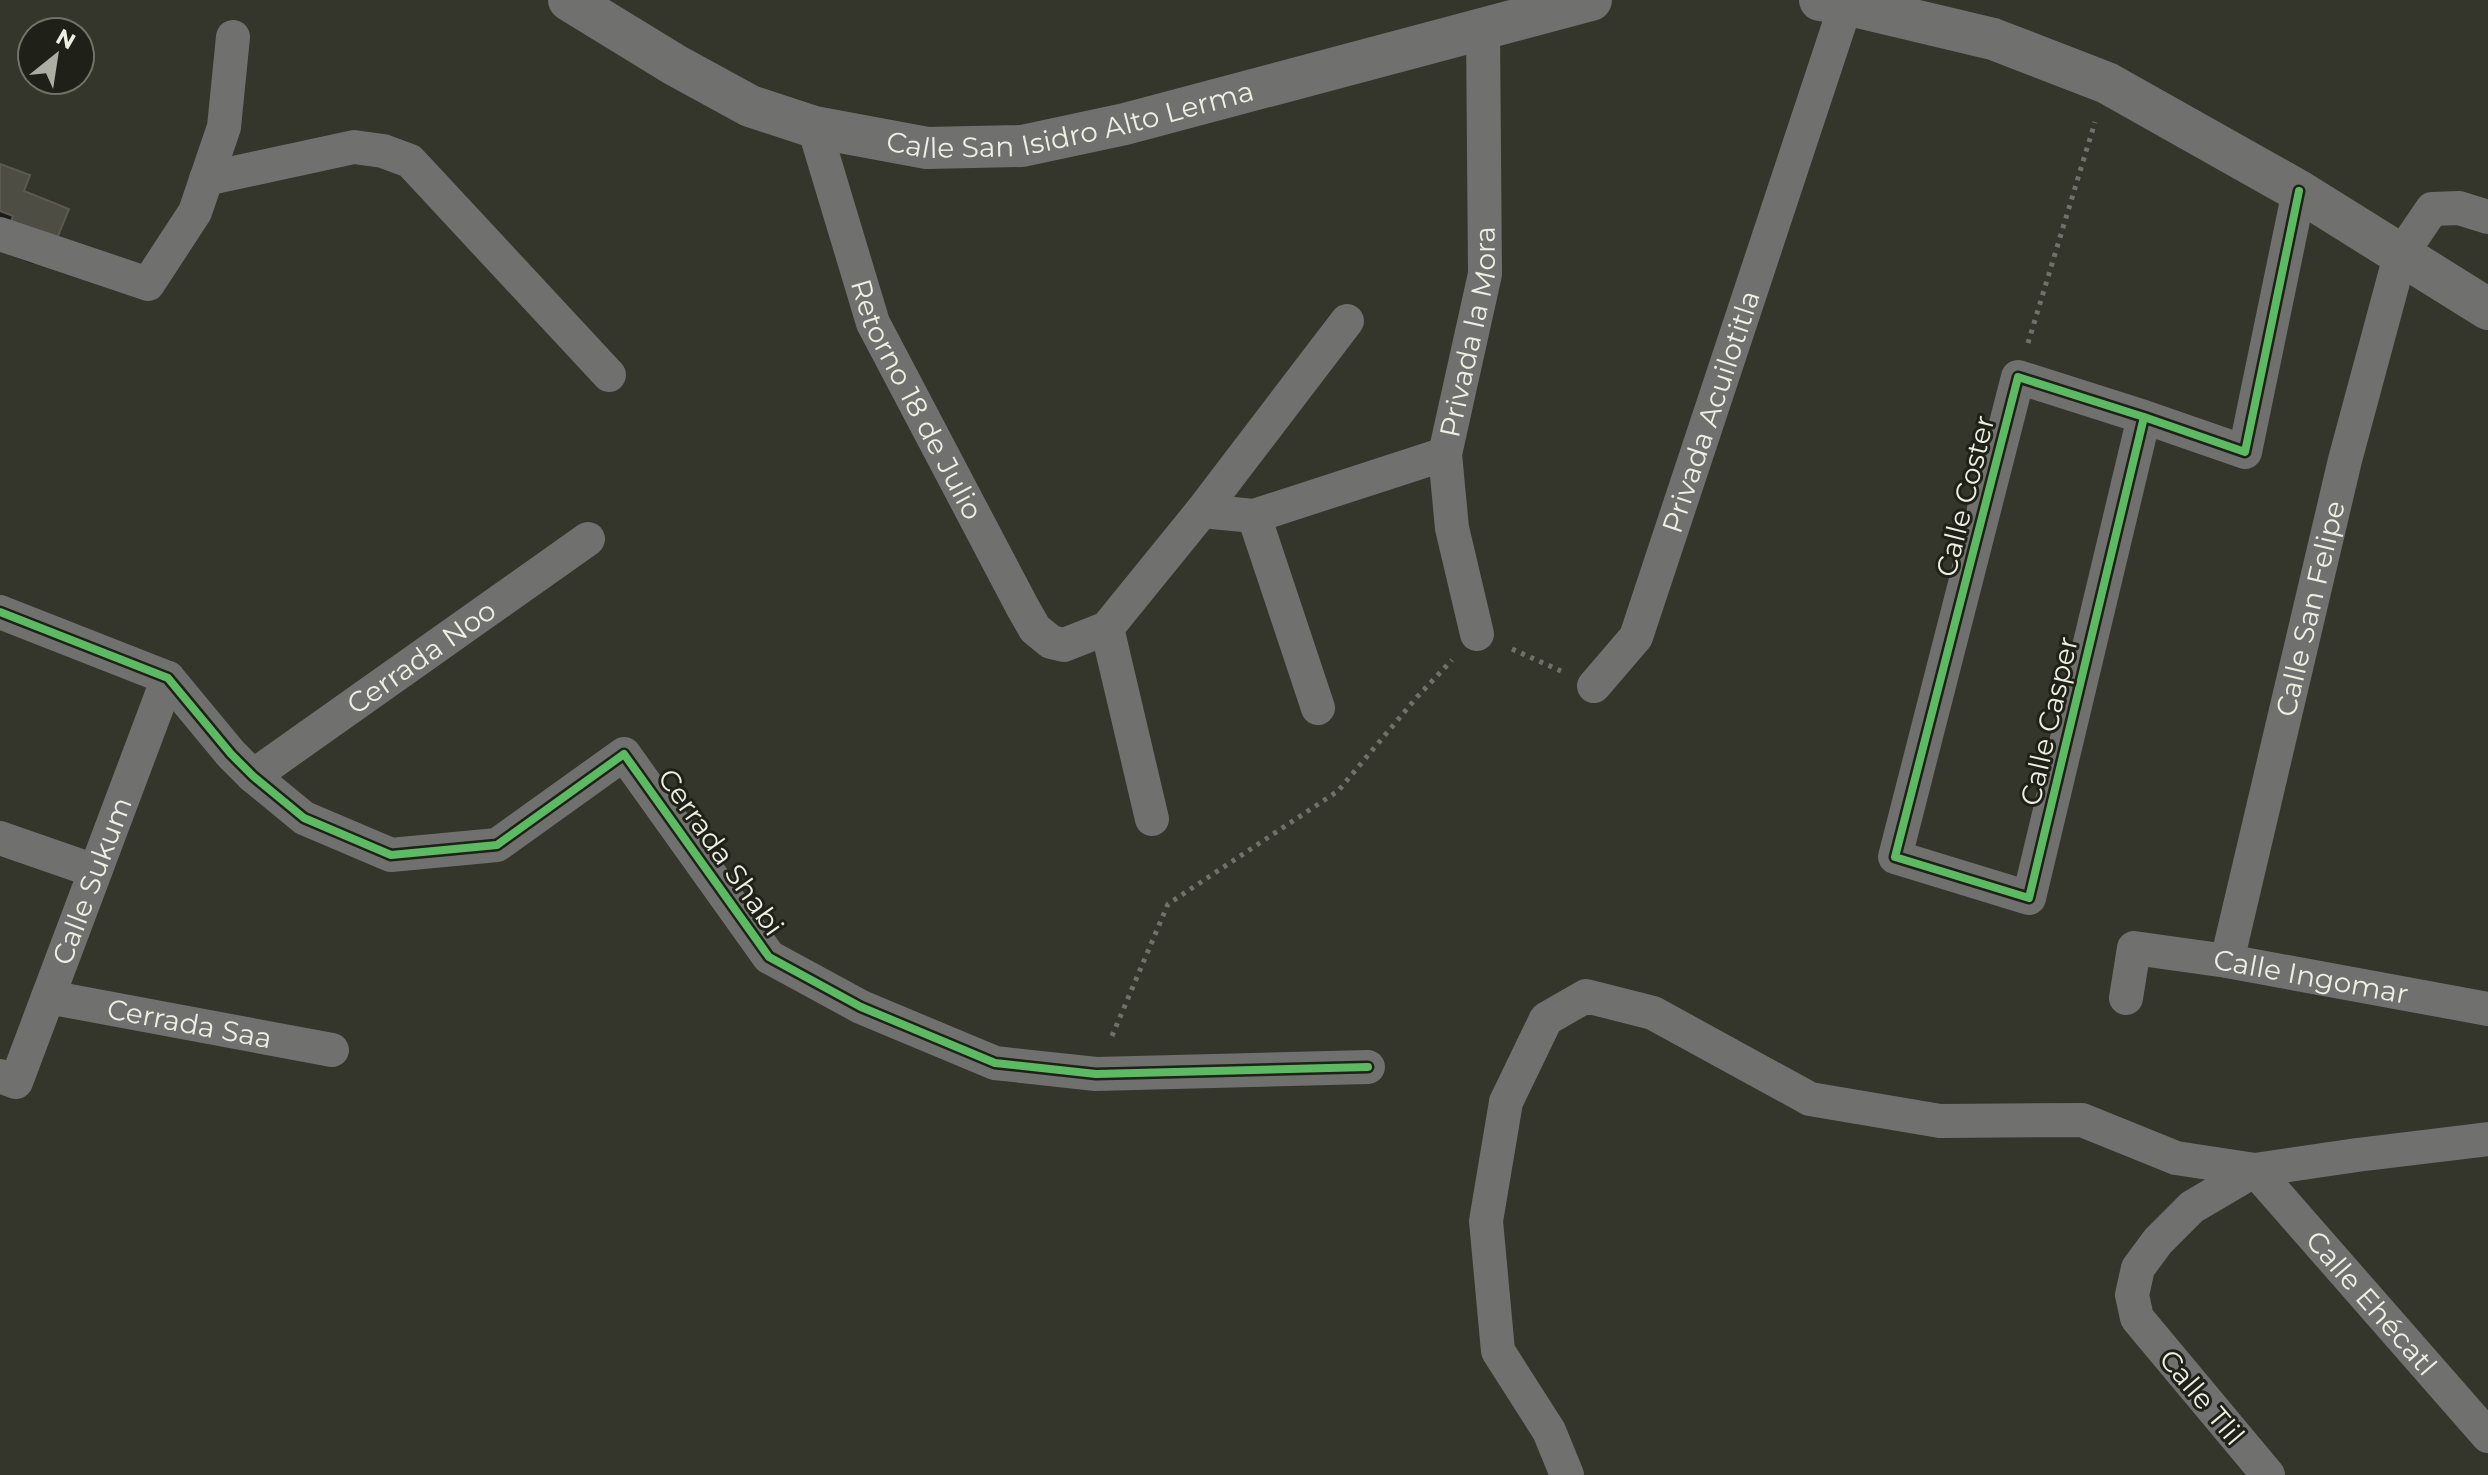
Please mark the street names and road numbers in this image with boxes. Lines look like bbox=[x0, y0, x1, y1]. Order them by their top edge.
street label: Calle San Isidro Alto Lerma bbox=[884, 74, 1257, 165]
street label: Privada la Mora bbox=[1432, 226, 1502, 441]
street label: Retorno 18 de Julio bbox=[844, 275, 990, 525]
street label: Privada Acuilotitla bbox=[1655, 286, 1767, 537]
street label: Calle Coster bbox=[1929, 412, 2001, 580]
street label: Calle San Felipe bbox=[2268, 497, 2352, 720]
street label: Cerrada Noo bbox=[340, 593, 502, 721]
street label: Calle Casper bbox=[2013, 633, 2085, 809]
street label: Cerrada Shabi bbox=[651, 762, 791, 942]
street label: Calle Sukum bbox=[45, 792, 139, 969]
street label: Calle Ingomar bbox=[2212, 942, 2411, 1011]
street label: Cerrada Saa bbox=[104, 991, 275, 1055]
street label: Calle Ehécatl bbox=[2299, 1224, 2444, 1382]
street label: Calle Tlil bbox=[2152, 1342, 2252, 1452]

